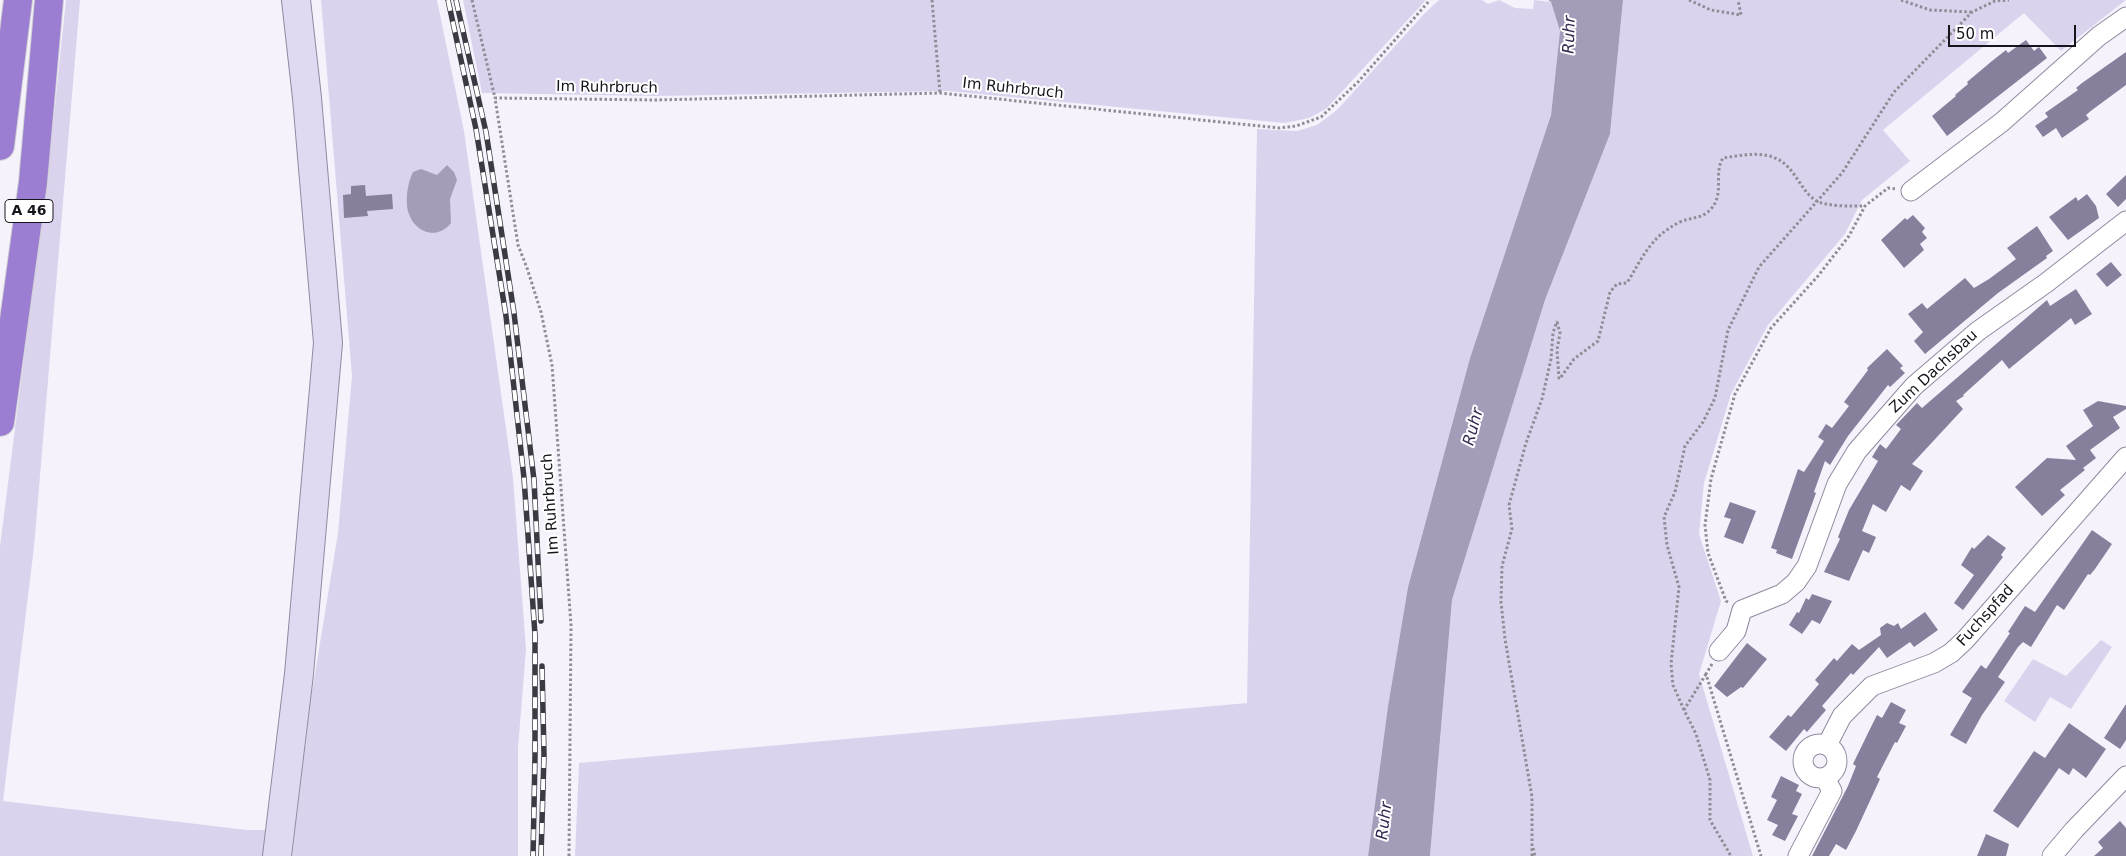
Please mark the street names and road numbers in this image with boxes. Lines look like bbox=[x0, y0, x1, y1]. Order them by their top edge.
street label: Im Ruhrbruch bbox=[961, 75, 1065, 103]
street label: Im Ruhrbruch bbox=[556, 78, 658, 98]
road number: A 46 bbox=[5, 200, 53, 222]
street label: Zum Dachsbau bbox=[1886, 327, 1982, 417]
street label: Im Ruhrbruch bbox=[538, 453, 564, 555]
street label: Fuchspfad bbox=[1954, 582, 2018, 650]

